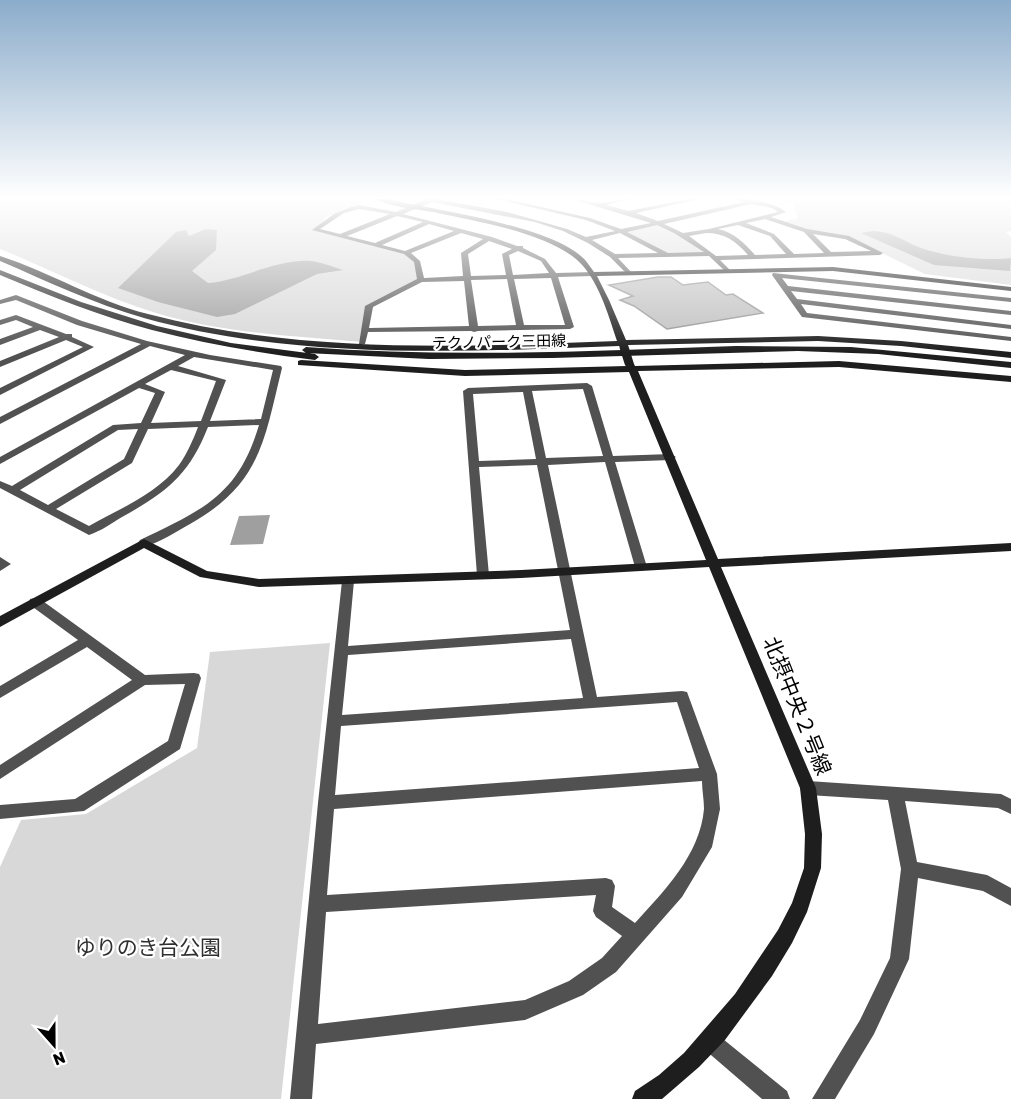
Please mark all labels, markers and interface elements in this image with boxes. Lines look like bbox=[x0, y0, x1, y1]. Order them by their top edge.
street label: テクノパーク三田線 bbox=[432, 332, 566, 352]
street label: 北摂中央２号線 bbox=[758, 633, 837, 779]
park label: ゆりのき台公園 bbox=[75, 935, 221, 960]
north arrow bbox=[24, 1015, 84, 1075]
text: N bbox=[50, 1048, 68, 1069]

